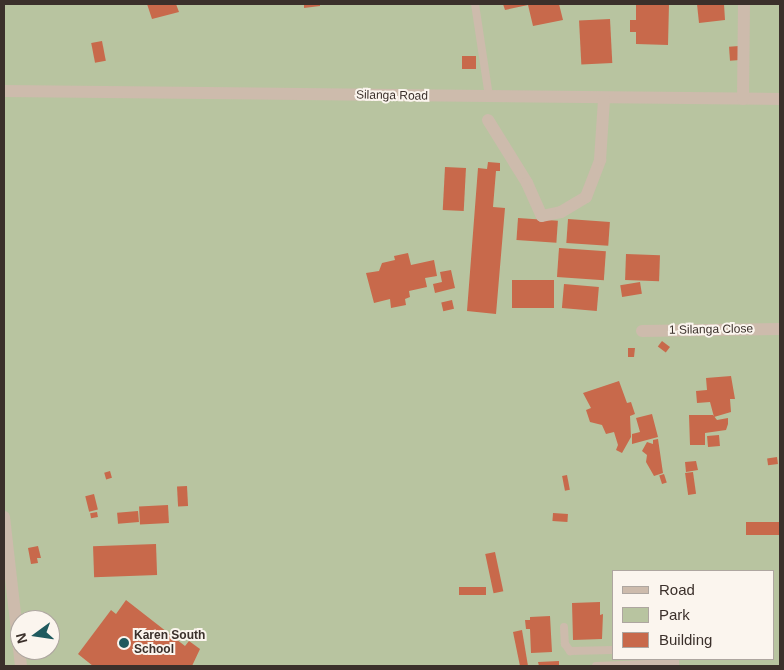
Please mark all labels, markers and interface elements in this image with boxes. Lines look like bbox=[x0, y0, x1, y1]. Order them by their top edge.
street label: Silanga Road bbox=[356, 88, 428, 104]
street label: 1 Silanga Close bbox=[669, 322, 753, 338]
legend bbox=[612, 570, 774, 660]
text: Road bbox=[659, 581, 695, 598]
text: Park bbox=[659, 606, 690, 623]
north arrow bbox=[10, 610, 60, 660]
place label: Karen South School bbox=[134, 629, 205, 657]
text: Building bbox=[659, 631, 712, 648]
text: N bbox=[12, 632, 30, 645]
marker: Karen South School bbox=[118, 637, 130, 649]

